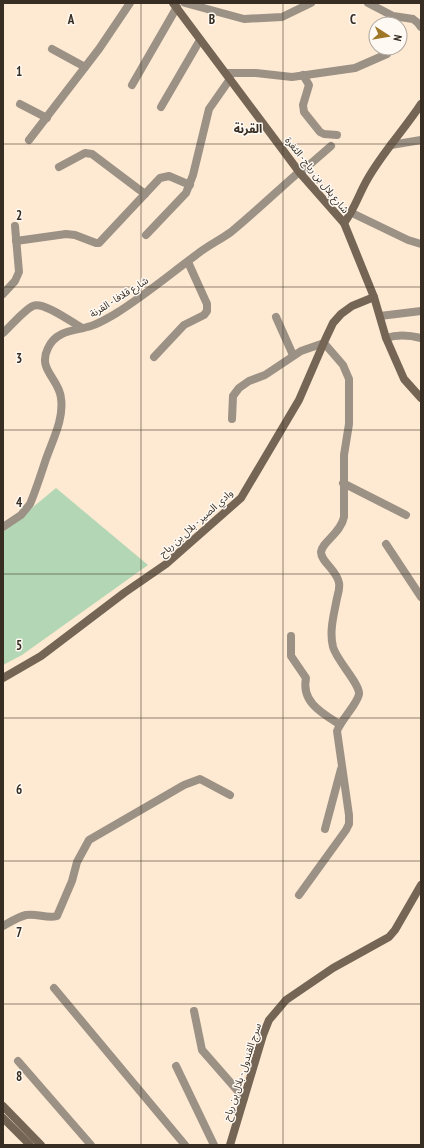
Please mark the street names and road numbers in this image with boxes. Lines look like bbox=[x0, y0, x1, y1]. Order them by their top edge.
street label: شارع بلال بن رباح - الثغرة bbox=[281, 134, 352, 217]
street label: شارع قلافا - القرنة bbox=[87, 274, 152, 321]
street label: وادي الصير - بلال بن رباح bbox=[156, 486, 237, 561]
street label: سرج القندول - بلال بن رباح bbox=[220, 1021, 265, 1123]

